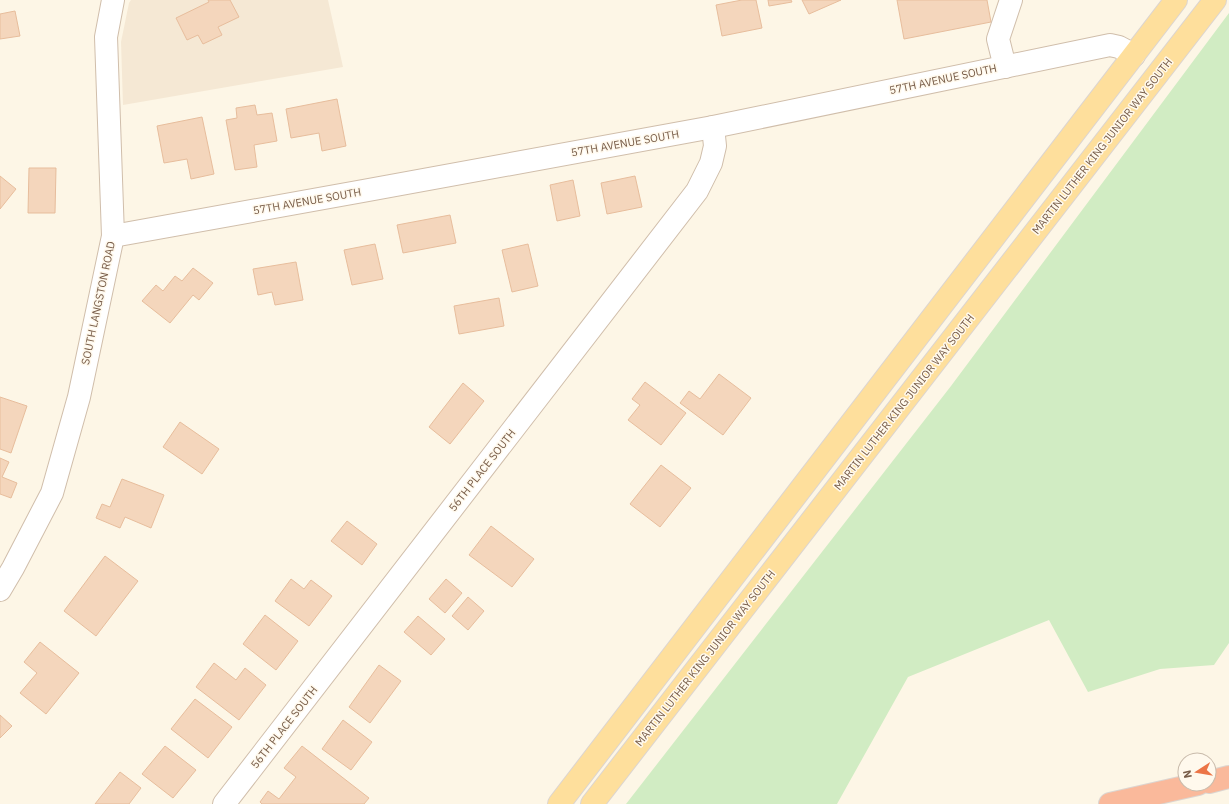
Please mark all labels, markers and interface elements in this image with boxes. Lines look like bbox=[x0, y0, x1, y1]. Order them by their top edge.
street label: MARTIN LUTHER KING JUNIOR WAY SOUTH bbox=[1029, 55, 1175, 237]
street label: 57TH AVENUE SOUTH bbox=[888, 61, 998, 97]
street label: 57TH AVENUE SOUTH bbox=[570, 127, 680, 159]
street label: 57TH AVENUE SOUTH bbox=[252, 185, 362, 217]
street label: SOUTH LANGSTON ROAD bbox=[78, 240, 118, 366]
street label: MARTIN LUTHER KING JUNIOR WAY SOUTH bbox=[831, 311, 977, 493]
street label: 56TH PLACE SOUTH bbox=[445, 426, 519, 514]
street label: MARTIN LUTHER KING JUNIOR WAY SOUTH bbox=[632, 567, 778, 749]
street label: 56TH PLACE SOUTH bbox=[247, 683, 321, 771]
north arrow bbox=[1177, 752, 1217, 792]
text: N bbox=[1180, 769, 1195, 779]

